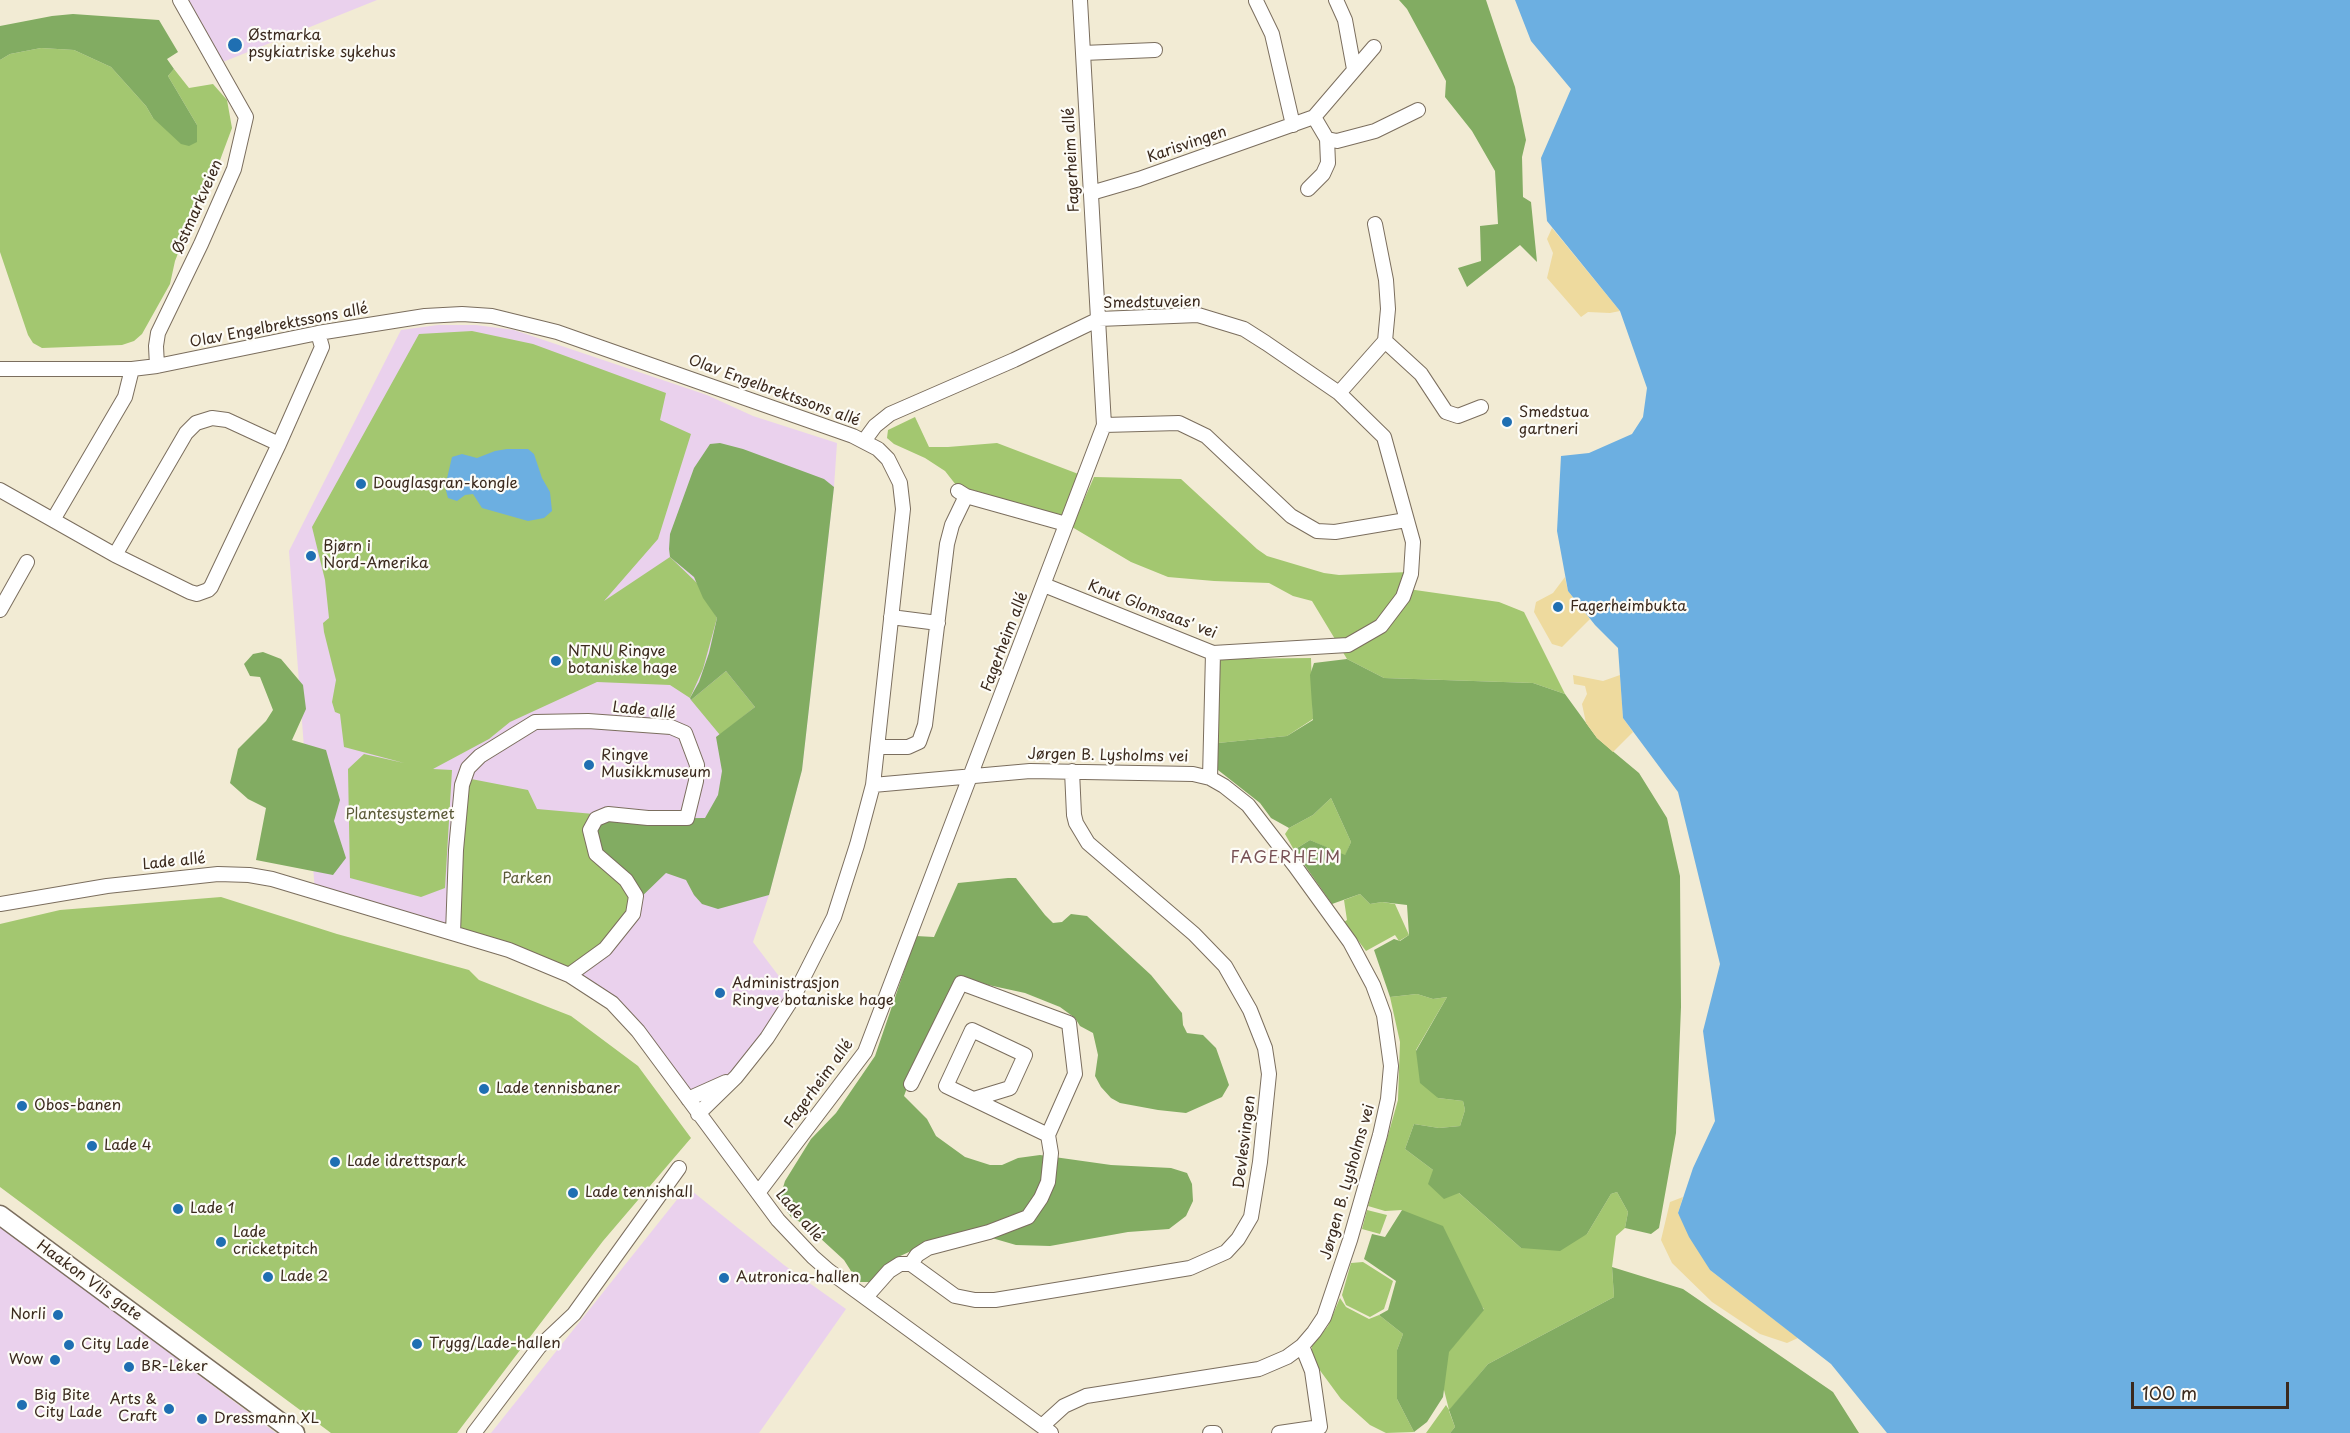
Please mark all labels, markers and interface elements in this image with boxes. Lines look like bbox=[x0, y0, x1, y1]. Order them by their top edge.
place label: Østmarka psykiatriske sykehus bbox=[248, 27, 396, 62]
marker: Østmarka psykiatriske sykehus bbox=[226, 36, 244, 54]
street label: Fagerheim allé bbox=[1060, 107, 1084, 213]
street label: Karisvingen bbox=[1145, 123, 1229, 167]
street label: Østmarkveien bbox=[169, 157, 227, 257]
street label: Smedstuveien bbox=[1103, 293, 1201, 313]
street label: Olav Engelbrektssons allé bbox=[188, 300, 370, 352]
street label: Olav Engelbrektssons allé bbox=[686, 352, 862, 430]
place label: Smedstua gartneri bbox=[1519, 404, 1589, 439]
marker: Smedstua gartneri bbox=[1500, 415, 1514, 429]
place label: Douglasgran-kongle bbox=[373, 475, 518, 493]
marker: Douglasgran-kongle bbox=[354, 477, 368, 491]
place label: Bjørn i Nord-Amerika bbox=[323, 538, 428, 573]
marker: Bjørn i Nord-Amerika bbox=[304, 549, 318, 563]
street label: Knut Glomsaas' vei bbox=[1085, 577, 1219, 643]
street label: Fagerheim allé bbox=[978, 590, 1032, 694]
place label: Fagerheimbukta bbox=[1570, 598, 1687, 616]
marker: Fagerheimbukta bbox=[1551, 600, 1565, 614]
place label: NTNU Ringve botaniske hage bbox=[568, 643, 677, 678]
marker: NTNU Ringve botaniske hage bbox=[549, 654, 563, 668]
street label: Lade allé bbox=[612, 699, 676, 723]
street label: Jørgen B. Lysholms vei bbox=[1027, 746, 1189, 766]
place label: Ringve Musikkmuseum bbox=[601, 747, 711, 782]
marker: Ringve Musikkmuseum bbox=[582, 758, 596, 772]
park label: Plantesystemet bbox=[345, 806, 455, 824]
district label: FAGERHEIM bbox=[1231, 849, 1341, 869]
street label: Lade allé bbox=[142, 850, 206, 874]
park label: Parken bbox=[502, 870, 552, 888]
place label: Administrasjon Ringve botaniske hage bbox=[732, 975, 894, 1010]
marker: Administrasjon Ringve botaniske hage bbox=[713, 986, 727, 1000]
street label: Fagerheim allé bbox=[781, 1036, 857, 1132]
place label: Lade tennisbaner bbox=[496, 1080, 620, 1098]
marker: Lade tennisbaner bbox=[477, 1082, 491, 1096]
street label: Devlesvingen bbox=[1230, 1094, 1260, 1190]
place label: Obos-banen bbox=[34, 1097, 121, 1115]
marker: Obos-banen bbox=[15, 1099, 29, 1113]
street label: Jørgen B. Lysholms vei bbox=[1317, 1102, 1379, 1262]
place label: Lade 4 bbox=[104, 1137, 152, 1155]
marker: Lade 4 bbox=[85, 1139, 99, 1153]
place label: Lade idrettspark bbox=[347, 1153, 466, 1171]
marker: Lade idrettspark bbox=[328, 1155, 342, 1169]
place label: Lade tennishall bbox=[585, 1184, 693, 1202]
marker: Lade tennishall bbox=[566, 1186, 580, 1200]
street label: Lade allé bbox=[771, 1186, 827, 1246]
place label: Lade 1 bbox=[190, 1200, 235, 1218]
marker: Lade 1 bbox=[171, 1202, 185, 1216]
place label: Lade cricketpitch bbox=[233, 1224, 318, 1259]
marker: Lade cricketpitch bbox=[214, 1235, 228, 1249]
street label: Haakon VIIs gate bbox=[33, 1237, 145, 1325]
place label: Lade 2 bbox=[280, 1268, 328, 1286]
place label: Autronica-hallen bbox=[736, 1269, 859, 1287]
marker: Lade 2 bbox=[261, 1270, 275, 1284]
marker: Autronica-hallen bbox=[717, 1271, 731, 1285]
place label: Norli bbox=[10, 1306, 46, 1324]
marker: Norli bbox=[51, 1308, 65, 1322]
place label: Trygg/Lade-hallen bbox=[429, 1335, 561, 1353]
place label: City Lade bbox=[81, 1336, 149, 1354]
marker: Trygg/Lade-hallen bbox=[410, 1337, 424, 1351]
marker: City Lade bbox=[62, 1338, 76, 1352]
place label: Wow bbox=[9, 1351, 43, 1369]
marker: Wow bbox=[48, 1353, 62, 1367]
place label: BR-Leker bbox=[141, 1358, 208, 1376]
marker: BR-Leker bbox=[122, 1360, 136, 1374]
scale bar bbox=[2134, 1370, 2292, 1408]
text: 100 m bbox=[2142, 1379, 2197, 1406]
place label: Big Bite City Lade bbox=[34, 1387, 102, 1422]
place label: Arts & Craft bbox=[110, 1391, 157, 1426]
marker: Big Bite City Lade bbox=[15, 1398, 29, 1412]
marker: Arts & Craft bbox=[162, 1402, 176, 1416]
place label: Dressmann XL bbox=[214, 1410, 319, 1428]
marker: Dressmann XL bbox=[195, 1412, 209, 1426]

